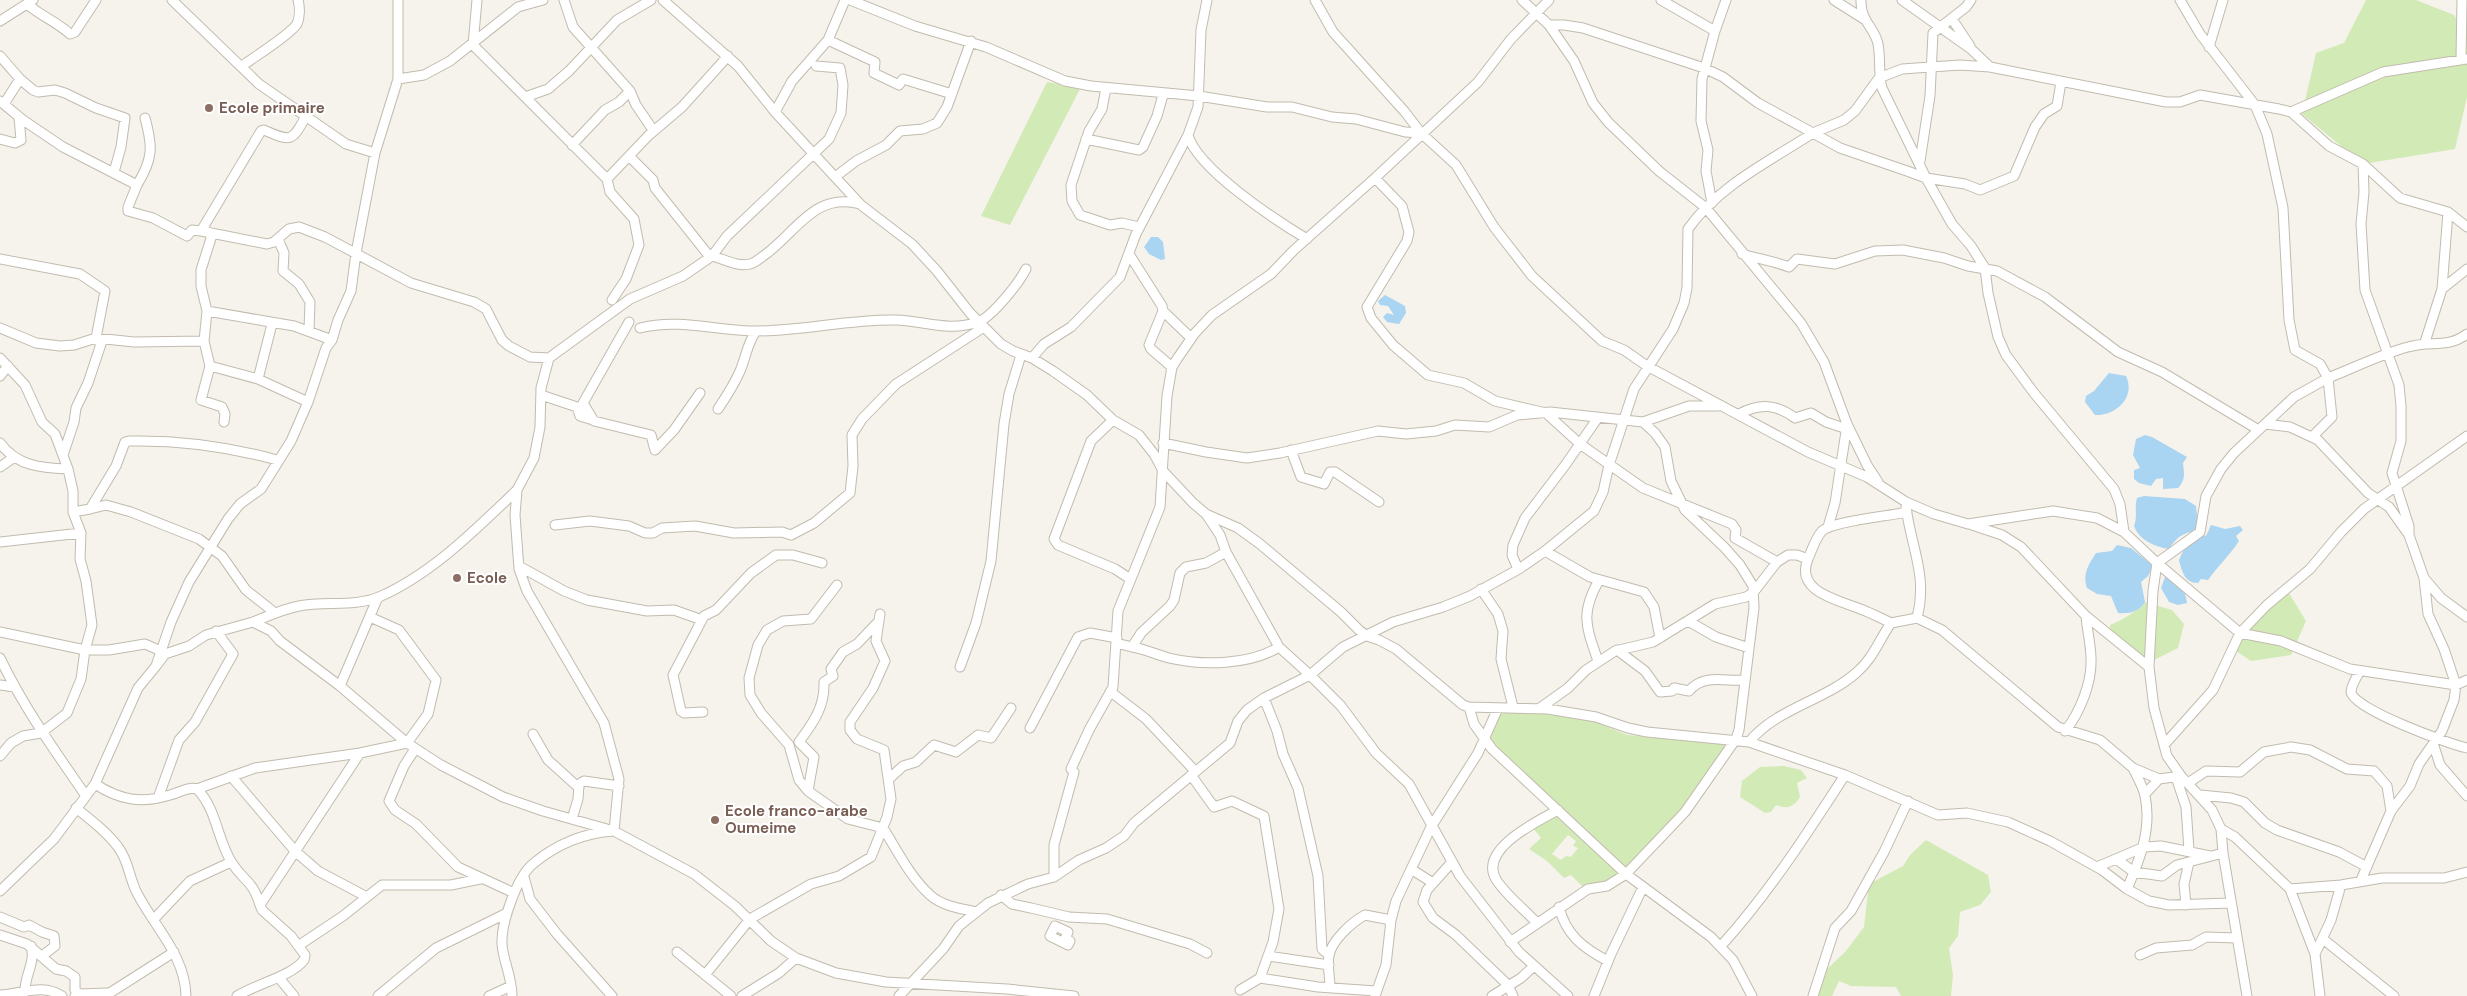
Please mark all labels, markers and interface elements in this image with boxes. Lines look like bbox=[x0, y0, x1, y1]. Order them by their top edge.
place label: Ecole primaire bbox=[219, 98, 325, 118]
marker: Ecole primaire bbox=[203, 102, 215, 114]
place label: Ecole bbox=[467, 568, 507, 588]
marker: Ecole bbox=[451, 572, 463, 584]
place label: Ecole franco-arabe Oumeime bbox=[725, 801, 868, 838]
marker: Ecole franco-arabe Oumeime bbox=[709, 814, 721, 826]

